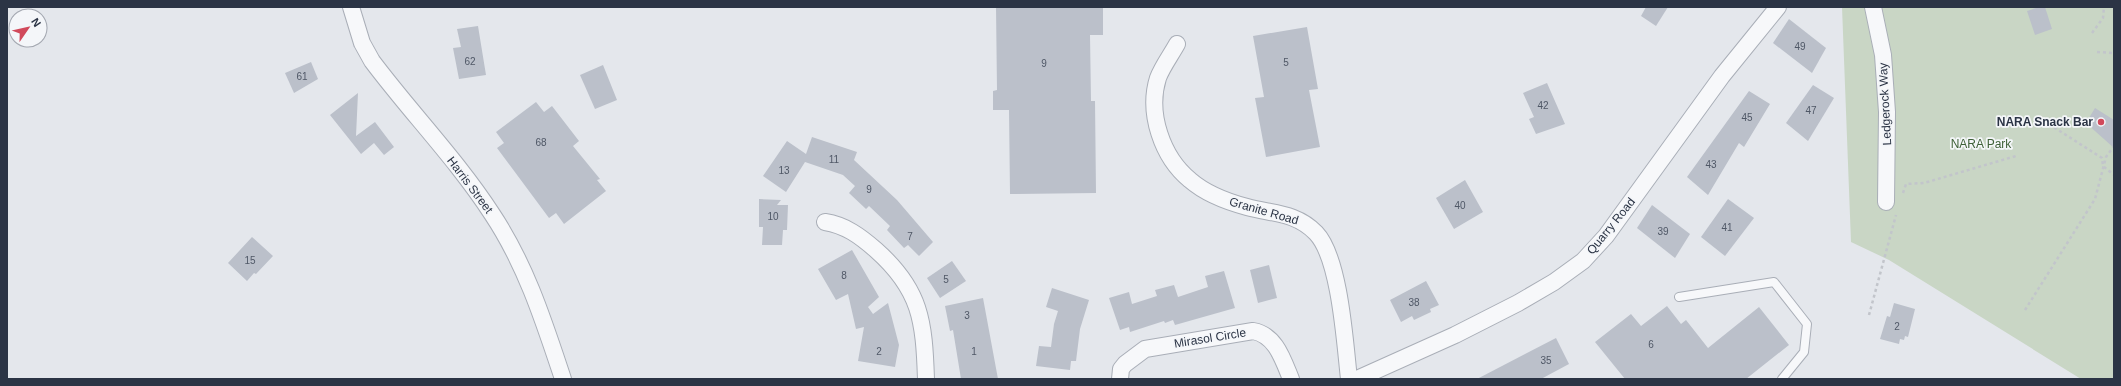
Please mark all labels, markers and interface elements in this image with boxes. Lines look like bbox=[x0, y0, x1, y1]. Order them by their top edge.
north arrow bbox=[8, 8, 48, 48]
text: N bbox=[29, 16, 44, 29]
house number: 49 bbox=[1794, 41, 1806, 52]
house number: 62 bbox=[464, 56, 476, 67]
house number: 5 bbox=[1283, 57, 1289, 68]
house number: 9 bbox=[1041, 58, 1047, 69]
street label: Ledgerock Way bbox=[1876, 62, 1894, 146]
house number: 61 bbox=[296, 71, 308, 82]
house number: 42 bbox=[1537, 100, 1549, 111]
house number: 47 bbox=[1805, 105, 1817, 116]
house number: 45 bbox=[1741, 112, 1753, 123]
place label: NARA Snack Bar bbox=[1997, 115, 2093, 129]
marker: NARA Snack Bar bbox=[2096, 117, 2106, 127]
house number: 68 bbox=[535, 137, 547, 148]
park label: NARA Park bbox=[1951, 137, 2012, 151]
street label: Harris Street bbox=[444, 154, 496, 217]
house number: 11 bbox=[829, 154, 840, 165]
house number: 43 bbox=[1705, 159, 1717, 170]
house number: 13 bbox=[778, 165, 790, 176]
house number: 9 bbox=[866, 184, 872, 195]
street label: Granite Road bbox=[1228, 194, 1300, 228]
street label: Quarry Road bbox=[1584, 195, 1638, 257]
house number: 40 bbox=[1454, 200, 1466, 211]
house number: 10 bbox=[767, 211, 779, 222]
house number: 41 bbox=[1721, 222, 1733, 233]
house number: 39 bbox=[1657, 226, 1669, 237]
house number: 7 bbox=[907, 231, 913, 242]
house number: 15 bbox=[244, 255, 256, 266]
house number: 8 bbox=[841, 270, 847, 281]
house number: 5 bbox=[943, 274, 949, 285]
house number: 38 bbox=[1408, 297, 1420, 308]
house number: 3 bbox=[964, 310, 970, 321]
house number: 2 bbox=[1894, 321, 1900, 332]
street label: Mirasol Circle bbox=[1173, 325, 1247, 351]
house number: 6 bbox=[1648, 339, 1654, 350]
house number: 2 bbox=[876, 346, 882, 357]
house number: 1 bbox=[971, 346, 977, 357]
house number: 35 bbox=[1540, 355, 1552, 366]

